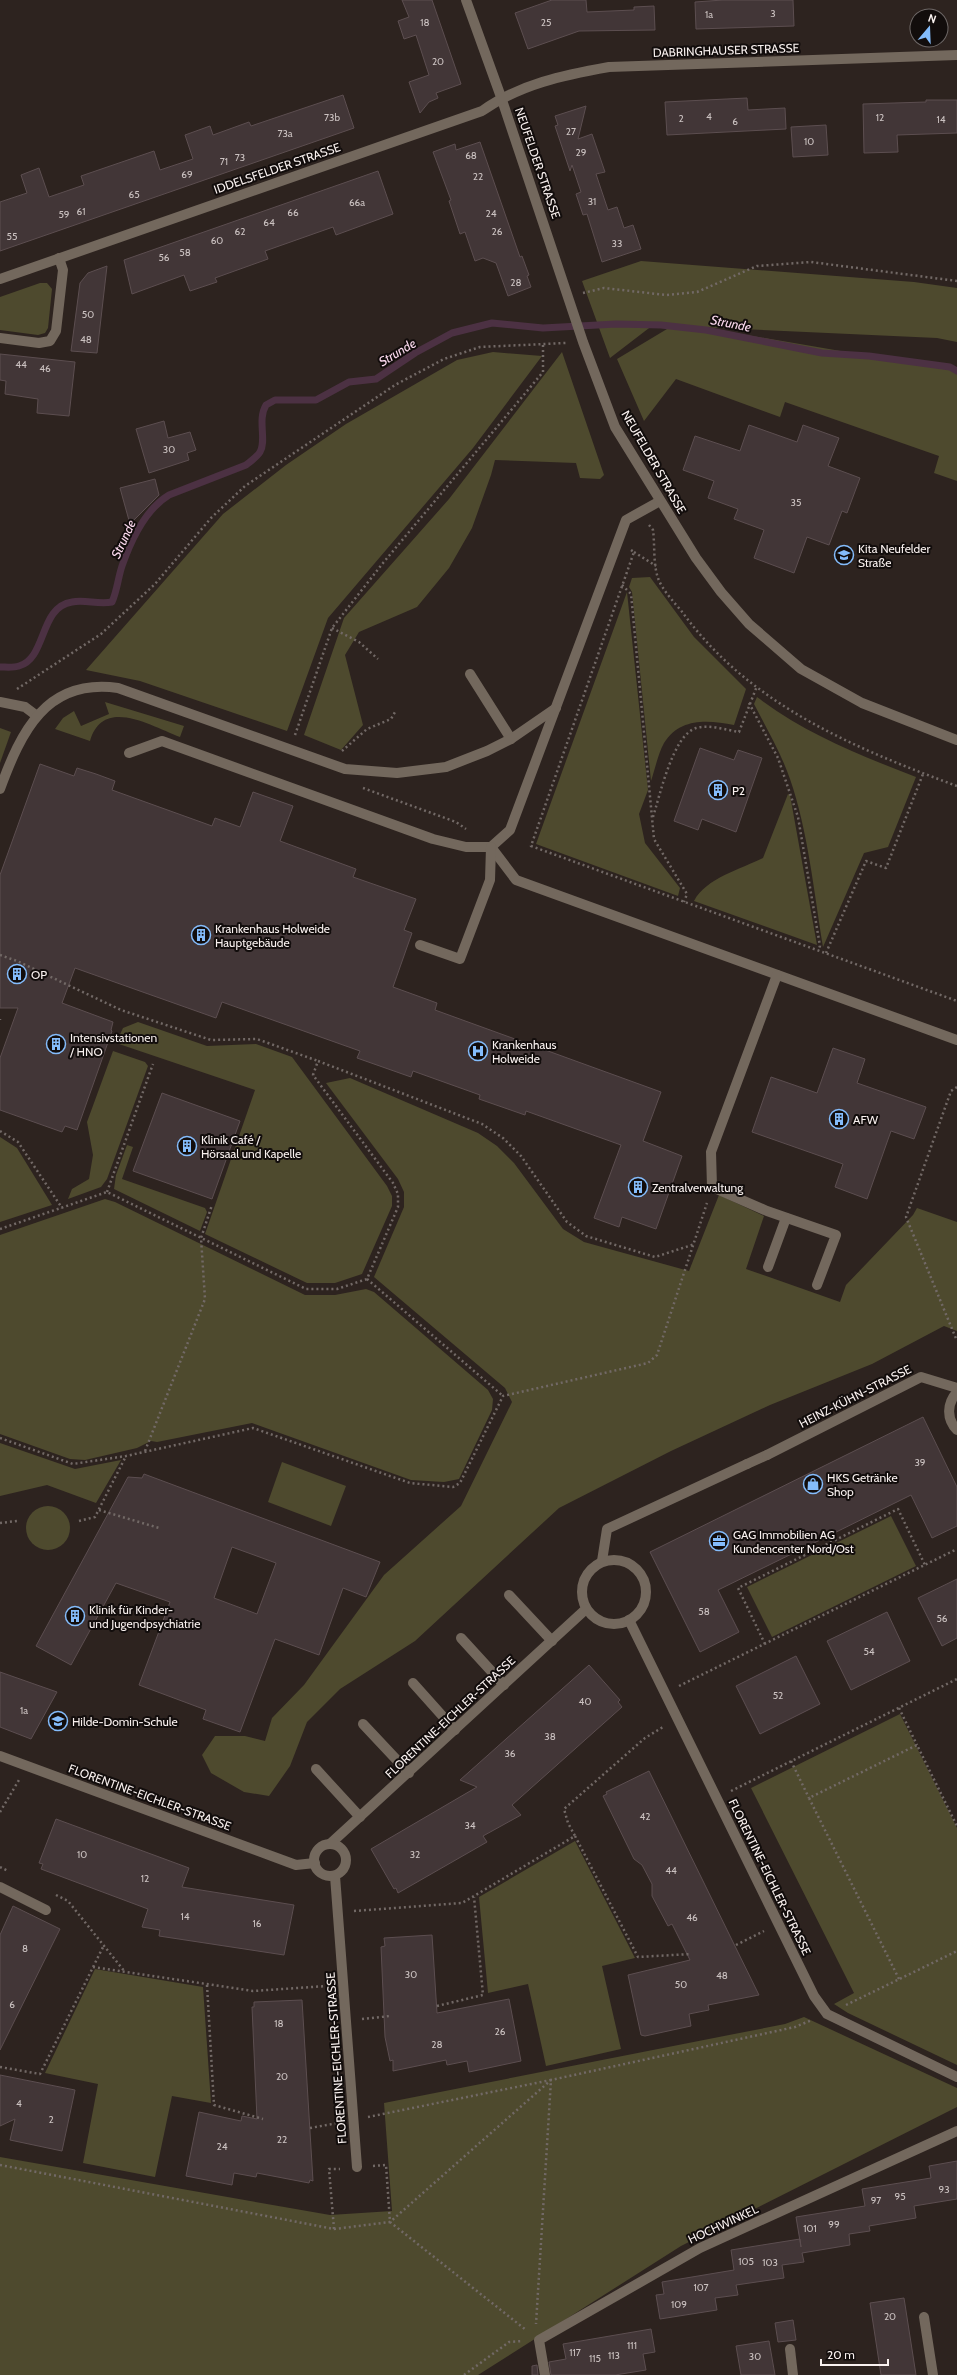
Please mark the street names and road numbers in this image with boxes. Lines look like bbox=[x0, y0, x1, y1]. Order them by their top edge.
street label: DABRINGHAUSER STRASSE bbox=[652, 40, 800, 60]
street label: NEUFELDER STRASSE bbox=[512, 105, 564, 221]
street label: IDDELSFELDER STRASSE bbox=[212, 139, 343, 197]
street label: NEUFELDER STRASSE bbox=[618, 408, 690, 517]
street label: HEINZ-KÜHN-STRASSE bbox=[796, 1361, 914, 1431]
street label: FLORENTINE-EICHLER-STRASSE bbox=[382, 1653, 518, 1781]
street label: FLORENTINE-EICHLER-STRASSE bbox=[67, 1761, 234, 1834]
street label: FLORENTINE-EICHLER-STRASSE bbox=[726, 1796, 815, 1958]
street label: FLORENTINE-EICHLER-STRASSE bbox=[322, 1971, 349, 2144]
street label: HOCHWINKEL bbox=[685, 2201, 761, 2247]

